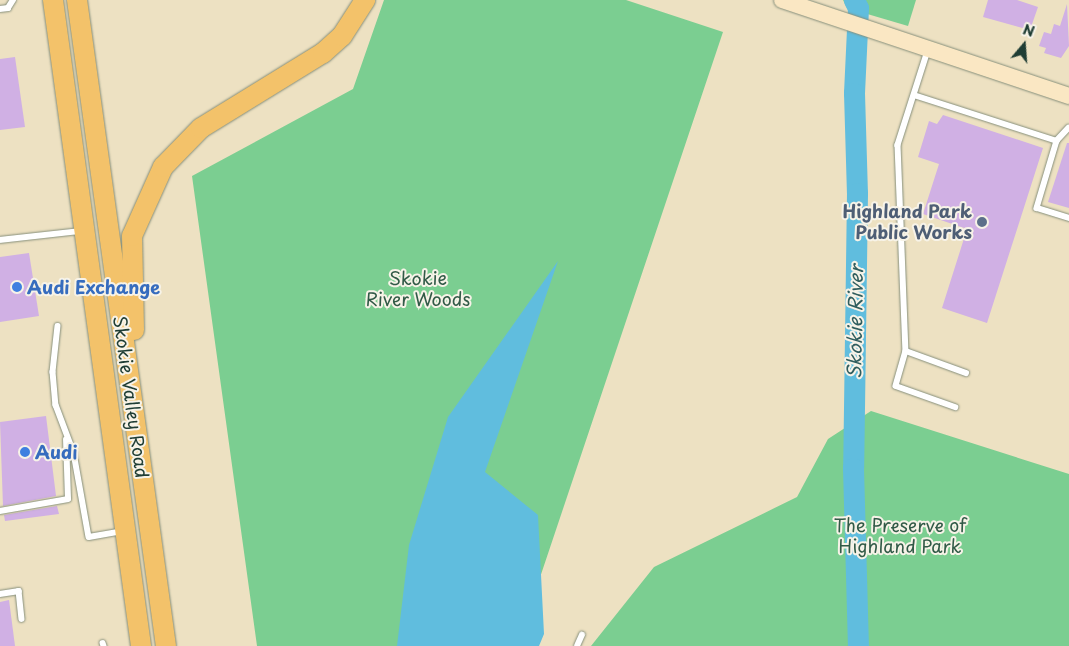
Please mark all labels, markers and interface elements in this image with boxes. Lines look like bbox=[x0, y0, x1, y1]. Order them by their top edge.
text: N bbox=[1020, 19, 1037, 42]
north arrow bbox=[999, 20, 1049, 70]
place label: Highland Park Public Works bbox=[841, 201, 972, 243]
marker: Highland Park Public Works bbox=[976, 216, 988, 228]
water label: Skokie River bbox=[843, 265, 867, 379]
park label: Skokie River Woods bbox=[365, 268, 471, 310]
place label: Audi Exchange bbox=[27, 276, 160, 298]
marker: Audi Exchange bbox=[11, 281, 23, 293]
street label: Skokie Valley Road bbox=[109, 314, 153, 480]
place label: Audi bbox=[35, 441, 78, 463]
marker: Audi bbox=[19, 446, 31, 458]
park label: The Preserve of Highland Park bbox=[833, 515, 967, 558]

